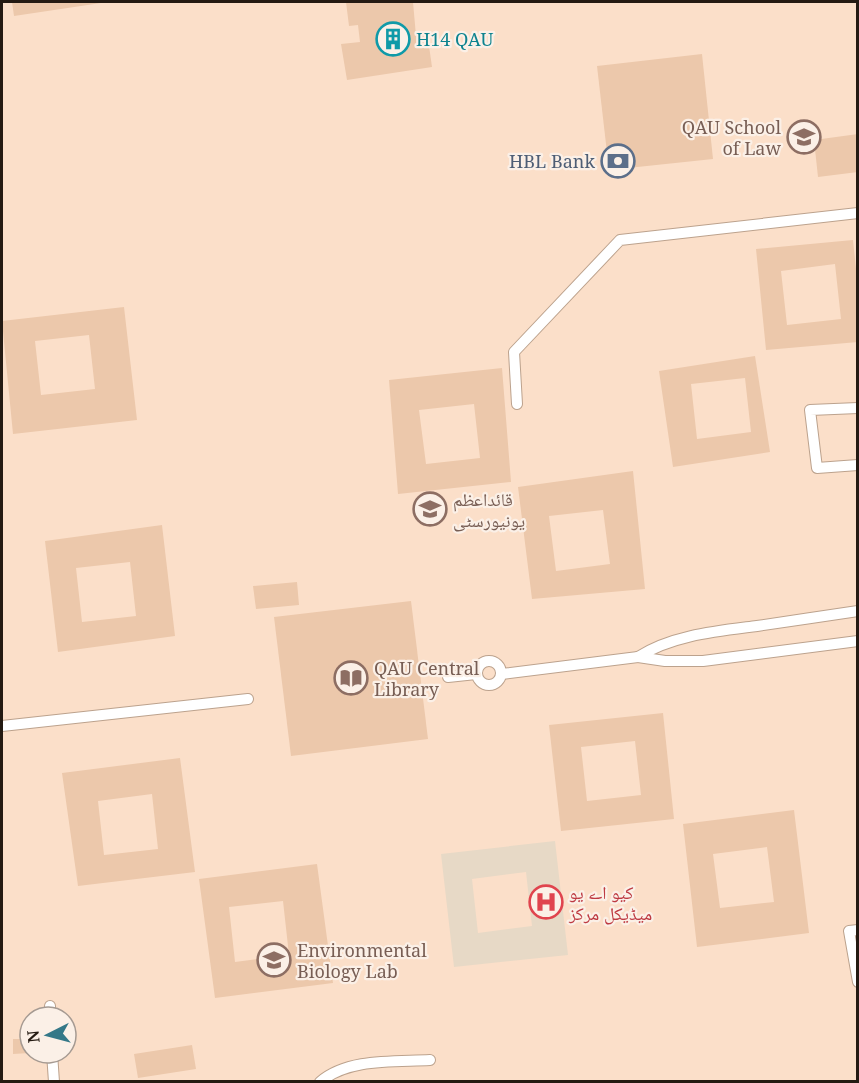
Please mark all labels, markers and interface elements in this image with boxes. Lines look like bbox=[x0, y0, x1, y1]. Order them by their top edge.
building icon: H14 QAU bbox=[375, 21, 411, 57]
place label: H14 QAU bbox=[416, 27, 493, 51]
place label: QAU School of Law bbox=[682, 115, 781, 160]
school or university icon: QAU School of Law bbox=[786, 119, 822, 155]
bank icon: HBL Bank bbox=[600, 143, 636, 179]
place label: HBL Bank bbox=[509, 149, 595, 173]
place label: قائداعظم یونیورسٹی bbox=[453, 487, 525, 532]
school or university icon: قائداعظم یونیورسٹی bbox=[412, 491, 448, 527]
place label: QAU Central Library bbox=[374, 656, 480, 701]
library icon: QAU Central Library bbox=[333, 660, 369, 696]
place label: کیو اے یو میڈیکل مرکز bbox=[568, 880, 652, 925]
hospital icon: کیو اے یو میڈیکل مرکز bbox=[528, 884, 564, 920]
place label: Environmental Biology Lab bbox=[297, 938, 427, 983]
school or university icon: Environmental Biology Lab bbox=[256, 942, 292, 978]
north arrow bbox=[18, 1005, 78, 1065]
text: N bbox=[21, 1029, 45, 1044]

